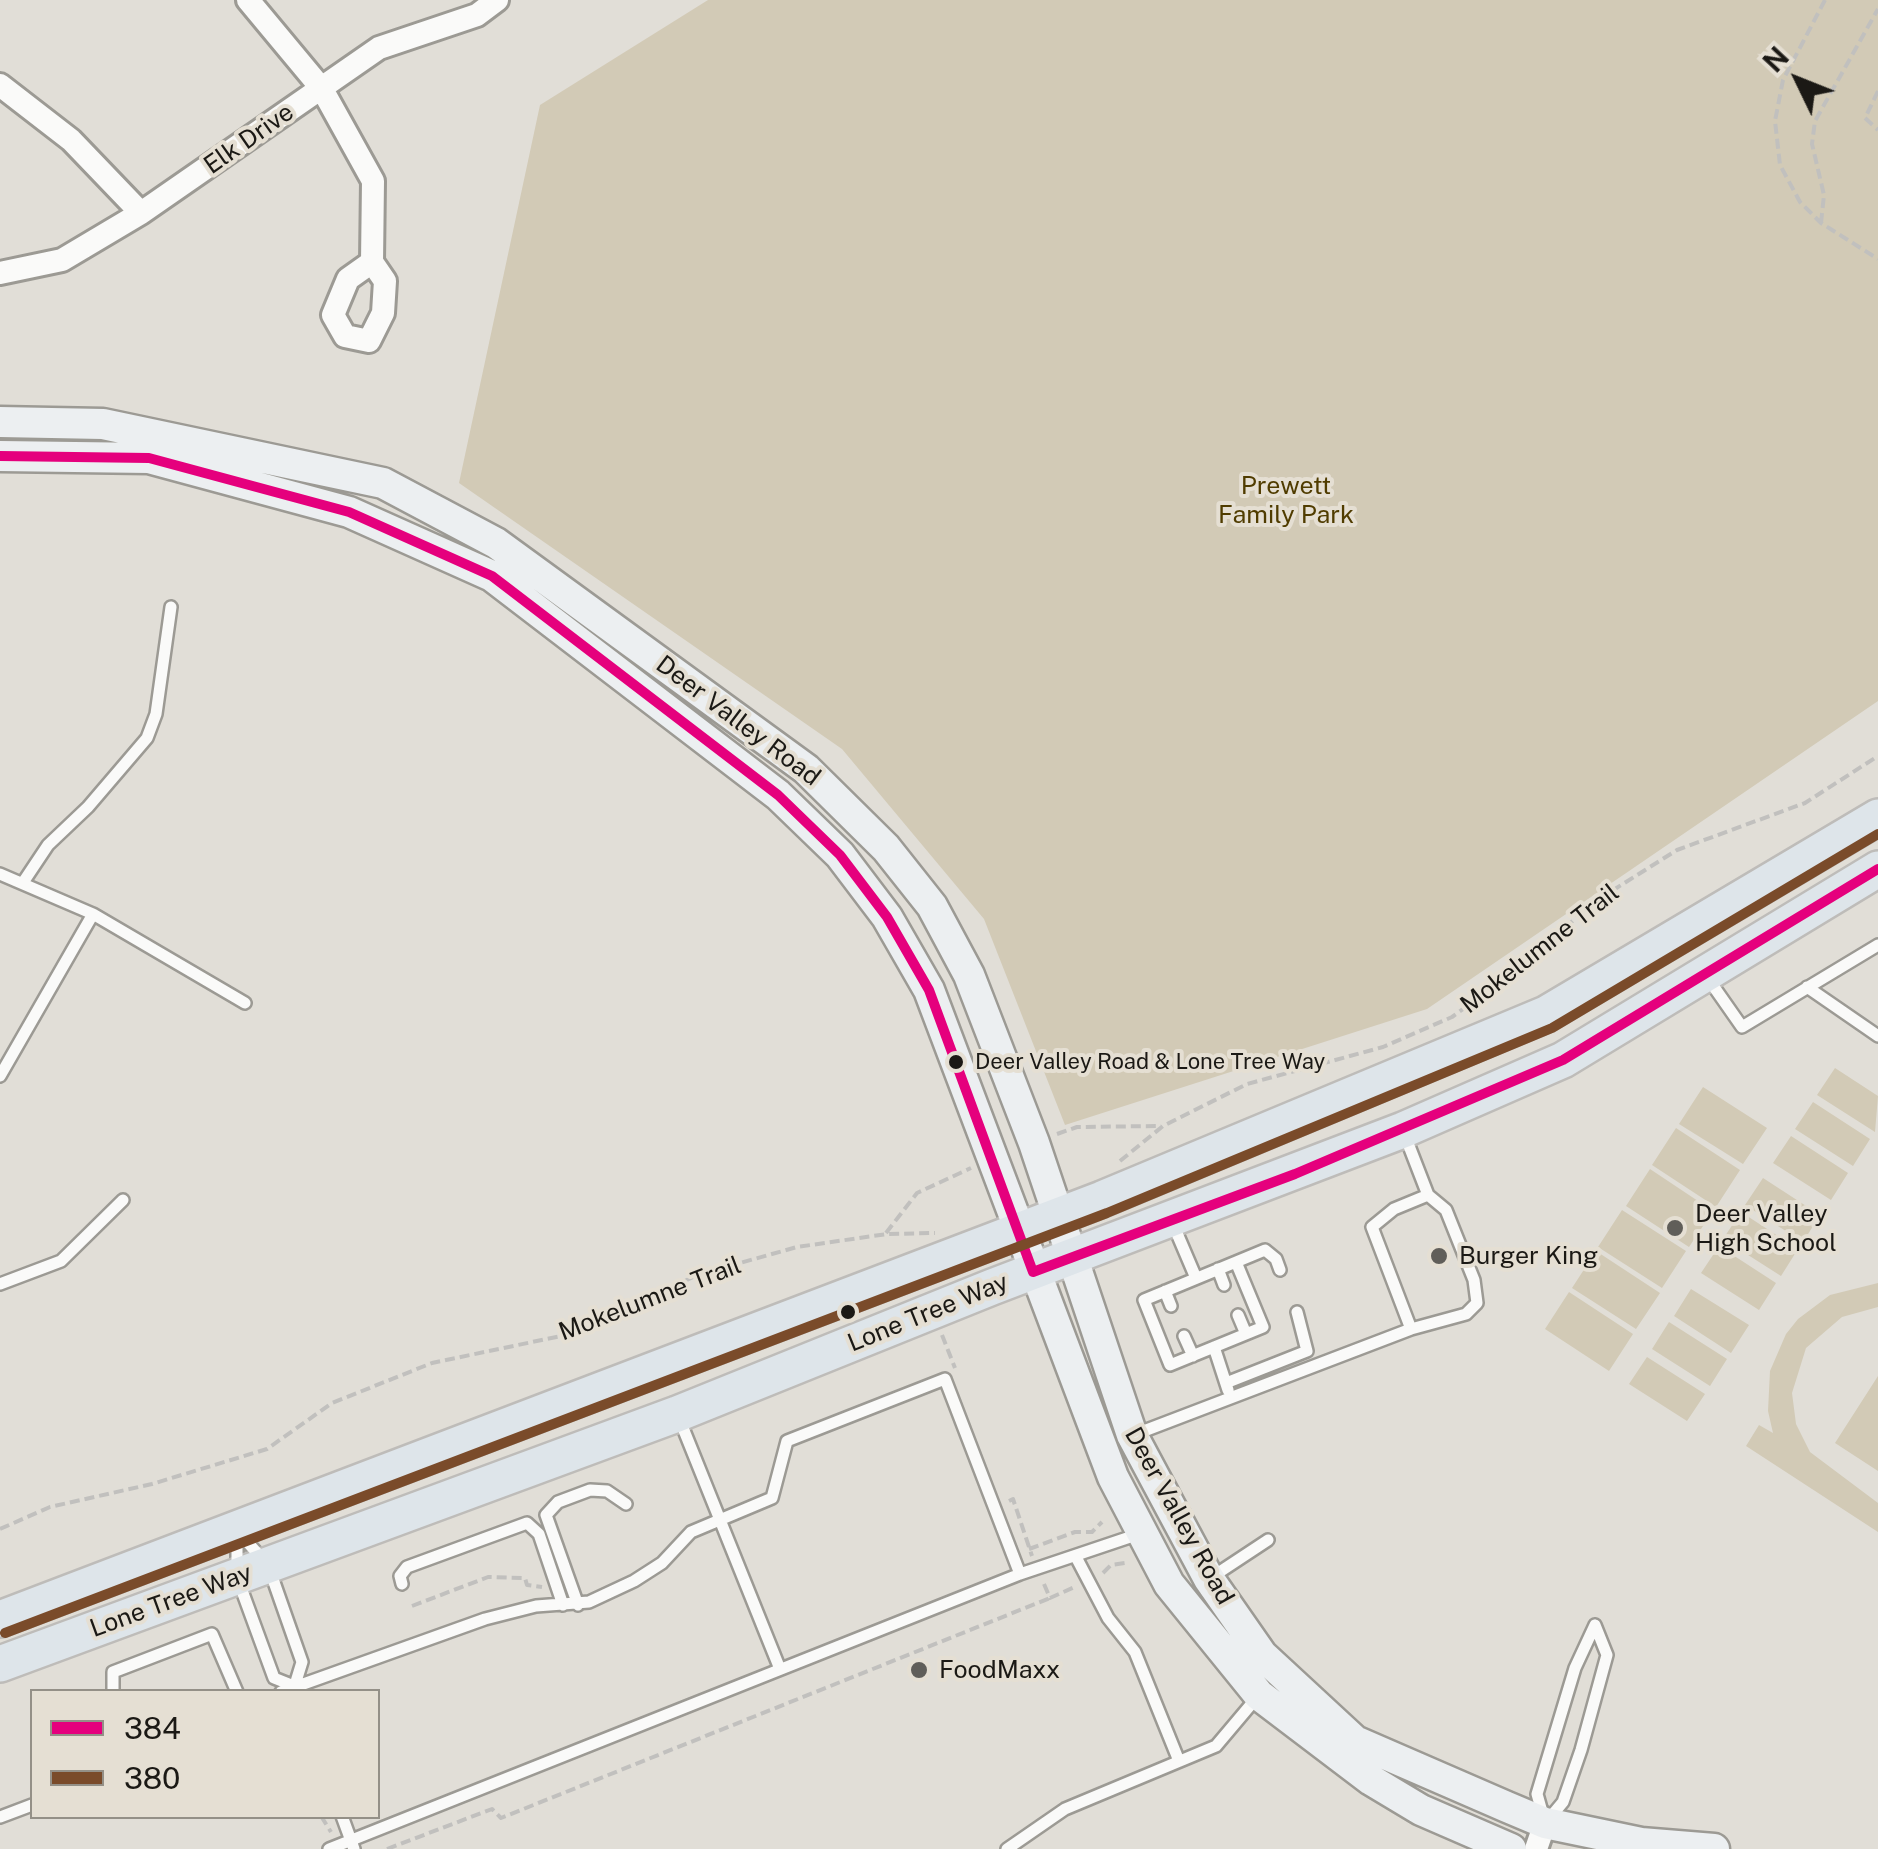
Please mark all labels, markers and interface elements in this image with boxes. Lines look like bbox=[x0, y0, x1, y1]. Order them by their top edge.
north arrow bbox=[1748, 30, 1848, 130]
text: N bbox=[1756, 40, 1795, 78]
street label: Elk Drive bbox=[198, 97, 300, 181]
park label: Prewett Family Park bbox=[1218, 471, 1354, 530]
street label: Deer Valley Road bbox=[650, 649, 826, 793]
street label: Mokelumne Trail bbox=[1455, 878, 1625, 1020]
place label: Deer Valley Road & Lone Tree Way bbox=[975, 1049, 1325, 1075]
marker: Deer Valley Road & Lone Tree Way bbox=[946, 1052, 966, 1072]
place label: Deer Valley High School bbox=[1695, 1199, 1837, 1258]
marker: Deer Valley High School bbox=[1664, 1217, 1686, 1239]
place label: Burger King bbox=[1459, 1241, 1598, 1271]
marker: Burger King bbox=[1428, 1245, 1450, 1267]
street label: Mokelumne Trail bbox=[555, 1250, 745, 1348]
street label: Lone Tree Way bbox=[843, 1267, 1013, 1359]
unlabelled marker bbox=[838, 1302, 858, 1322]
street label: Deer Valley Road bbox=[1118, 1422, 1240, 1610]
street label: Lone Tree Way bbox=[86, 1558, 256, 1644]
place label: FoodMaxx bbox=[939, 1655, 1060, 1685]
marker: FoodMaxx bbox=[908, 1659, 930, 1681]
legend bbox=[30, 1689, 380, 1819]
text: 384 bbox=[124, 1710, 181, 1746]
text: 380 bbox=[124, 1760, 180, 1796]

